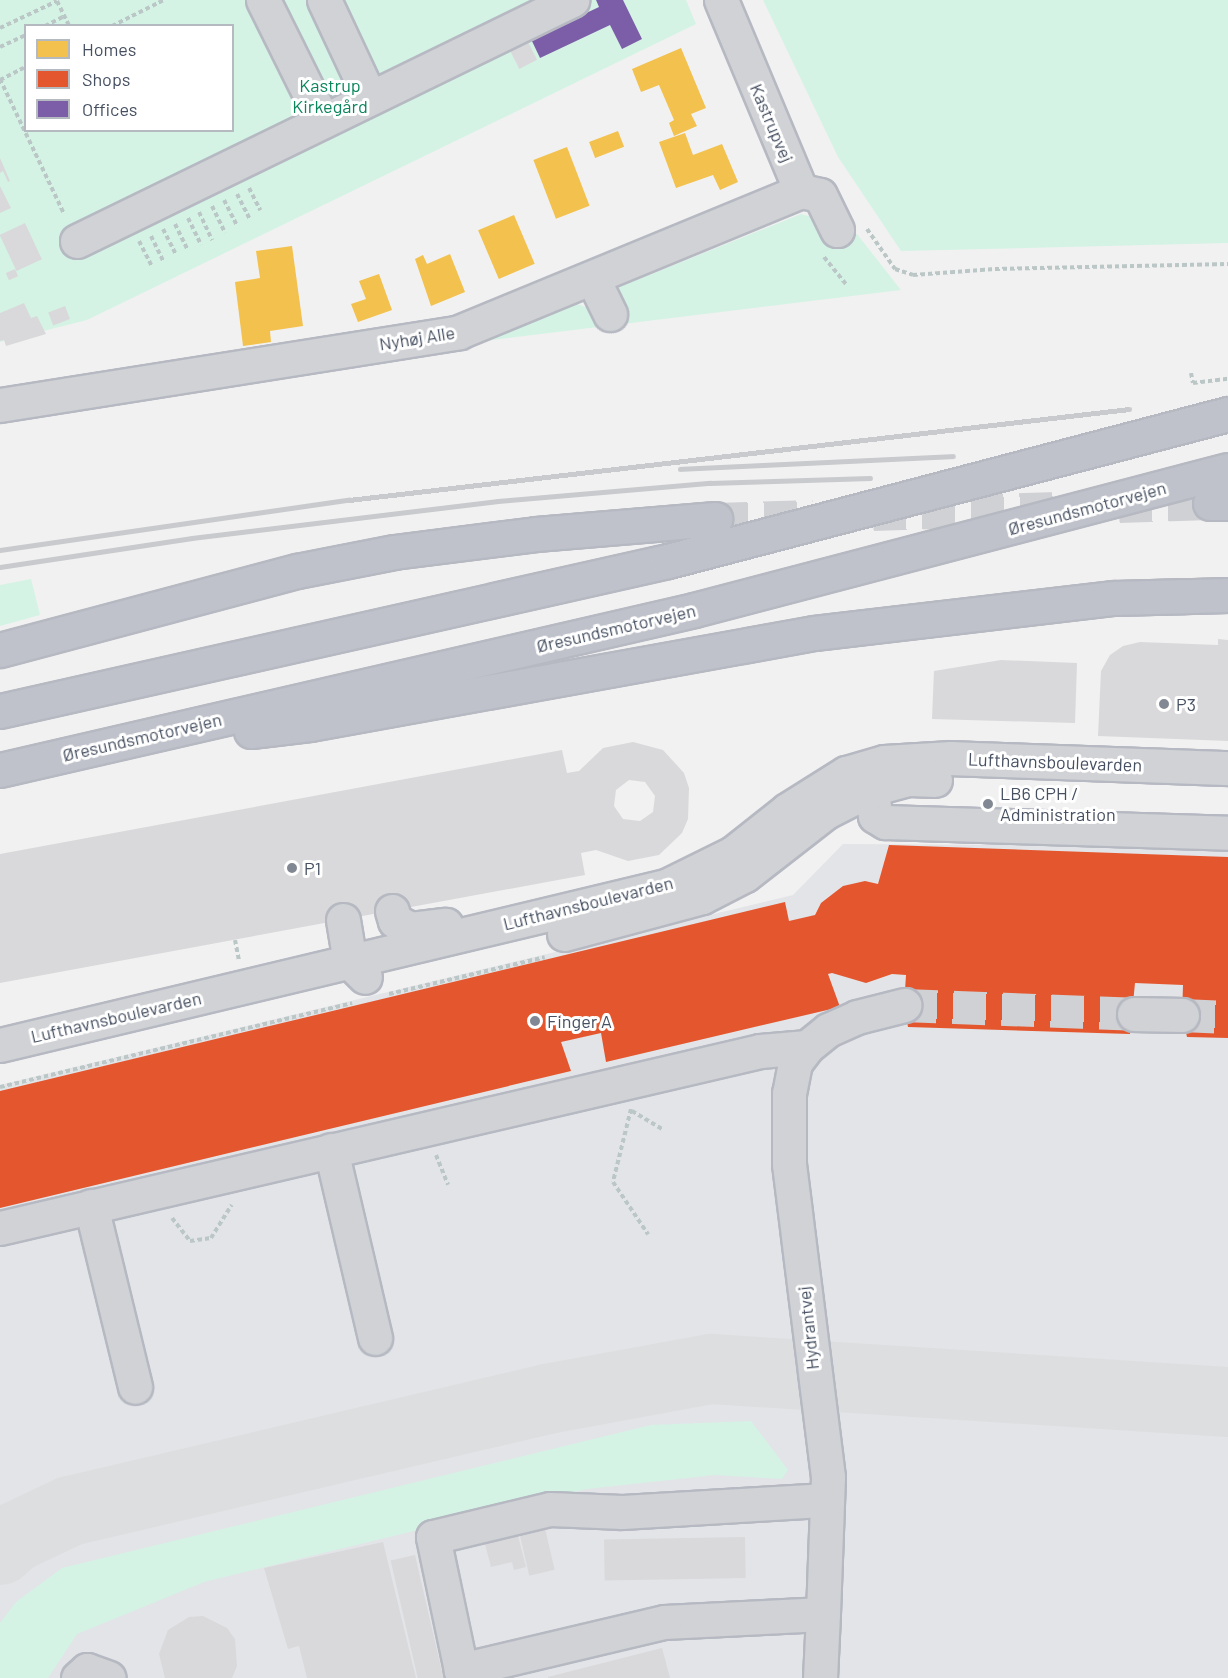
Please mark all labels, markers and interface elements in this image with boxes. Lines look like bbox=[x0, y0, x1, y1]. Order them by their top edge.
legend bbox=[24, 24, 234, 132]
text: Homes bbox=[82, 38, 136, 60]
text: Shops bbox=[82, 68, 131, 90]
park label: Kastrup Kirkegård bbox=[292, 75, 368, 118]
street label: Kastrupvej bbox=[746, 80, 798, 166]
text: Offices bbox=[82, 98, 138, 120]
street label: Nyhøj Alle bbox=[378, 321, 456, 355]
street label: Øresundsmotorvejen bbox=[1006, 477, 1168, 539]
street label: Øresundsmotorvejen bbox=[534, 599, 698, 657]
place label: P3 bbox=[1176, 693, 1196, 715]
marker: P3 bbox=[1157, 697, 1171, 711]
street label: Øresundsmotorvejen bbox=[60, 708, 224, 766]
street label: Lufthavnsboulevarden bbox=[968, 748, 1142, 776]
place label: LB6 CPH / Administration bbox=[1000, 783, 1116, 826]
marker: LB6 CPH / Administration bbox=[981, 797, 995, 811]
place label: P1 bbox=[304, 857, 321, 879]
marker: P1 bbox=[285, 861, 299, 875]
street label: Lufthavnsboulevarden bbox=[501, 871, 675, 935]
street label: Lufthavnsboulevarden bbox=[29, 987, 203, 1047]
place label: Finger A bbox=[547, 1010, 612, 1032]
marker: Finger A bbox=[528, 1014, 542, 1028]
street label: Hydrantvej bbox=[793, 1285, 823, 1371]

